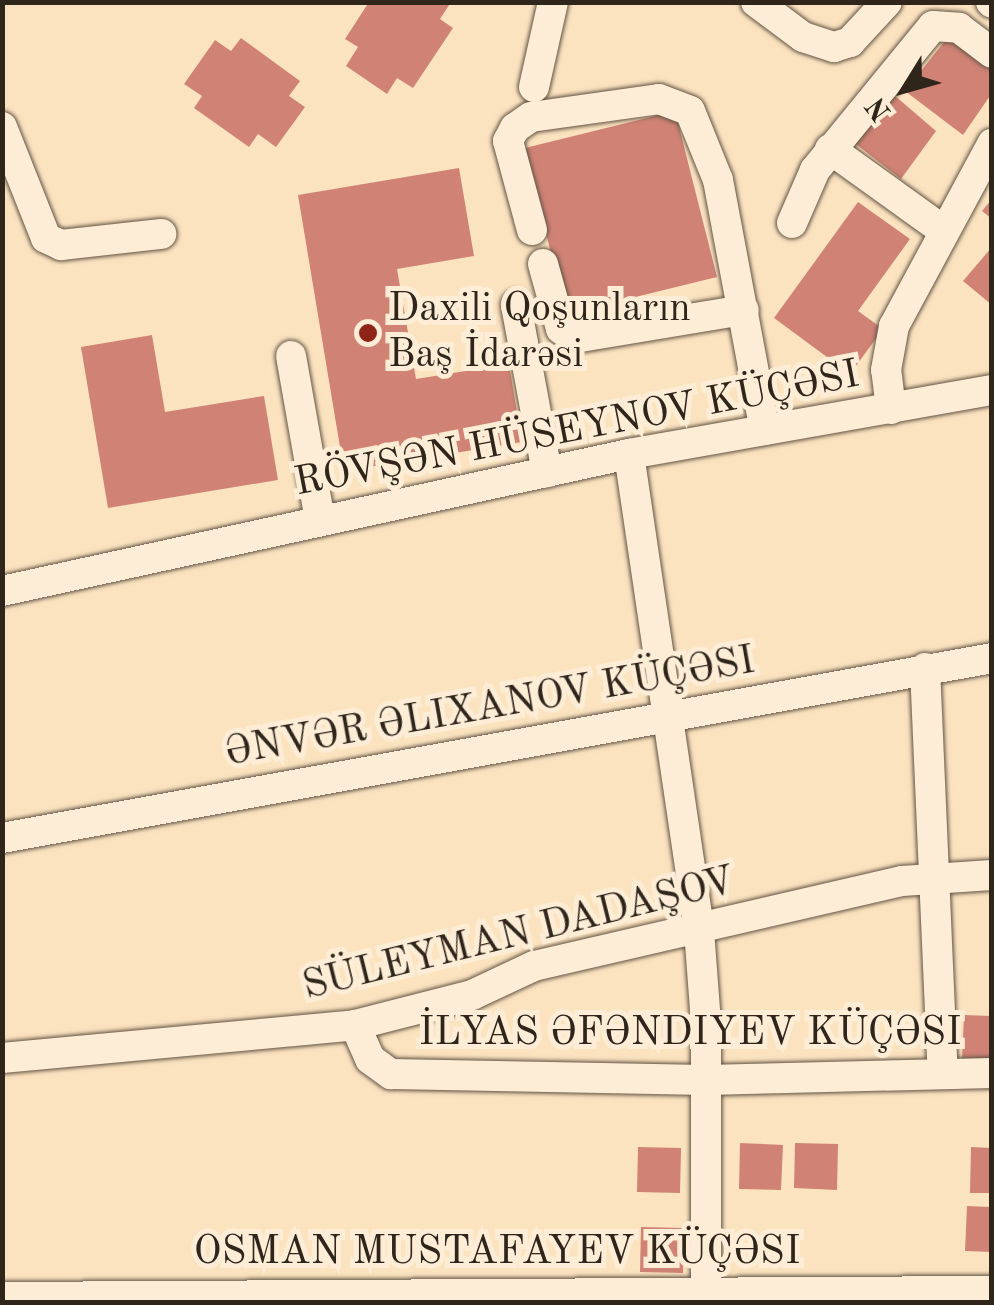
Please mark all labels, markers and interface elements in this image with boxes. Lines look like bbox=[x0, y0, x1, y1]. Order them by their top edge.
north arrow bbox=[854, 40, 954, 140]
text: N bbox=[862, 91, 898, 125]
place label: Daxili Qoşunların Baş İdarəsi bbox=[388, 286, 691, 380]
marker: Daxili Qoşunların Baş İdarəsi bbox=[357, 322, 379, 344]
street label: RÖVŞƏN HÜSEYNOV KÜÇƏSI bbox=[291, 352, 863, 508]
street label: ƏNVƏR ƏLIXANOV KÜÇƏSI bbox=[221, 638, 759, 778]
street label: SÜLEYMAN DADAŞOV bbox=[298, 858, 740, 1012]
street label: İLYAS ƏFƏNDIYEV KÜÇƏSI bbox=[418, 1010, 962, 1058]
street label: OSMAN MUSTAFAYEV KÜÇƏSI bbox=[194, 1229, 800, 1277]

